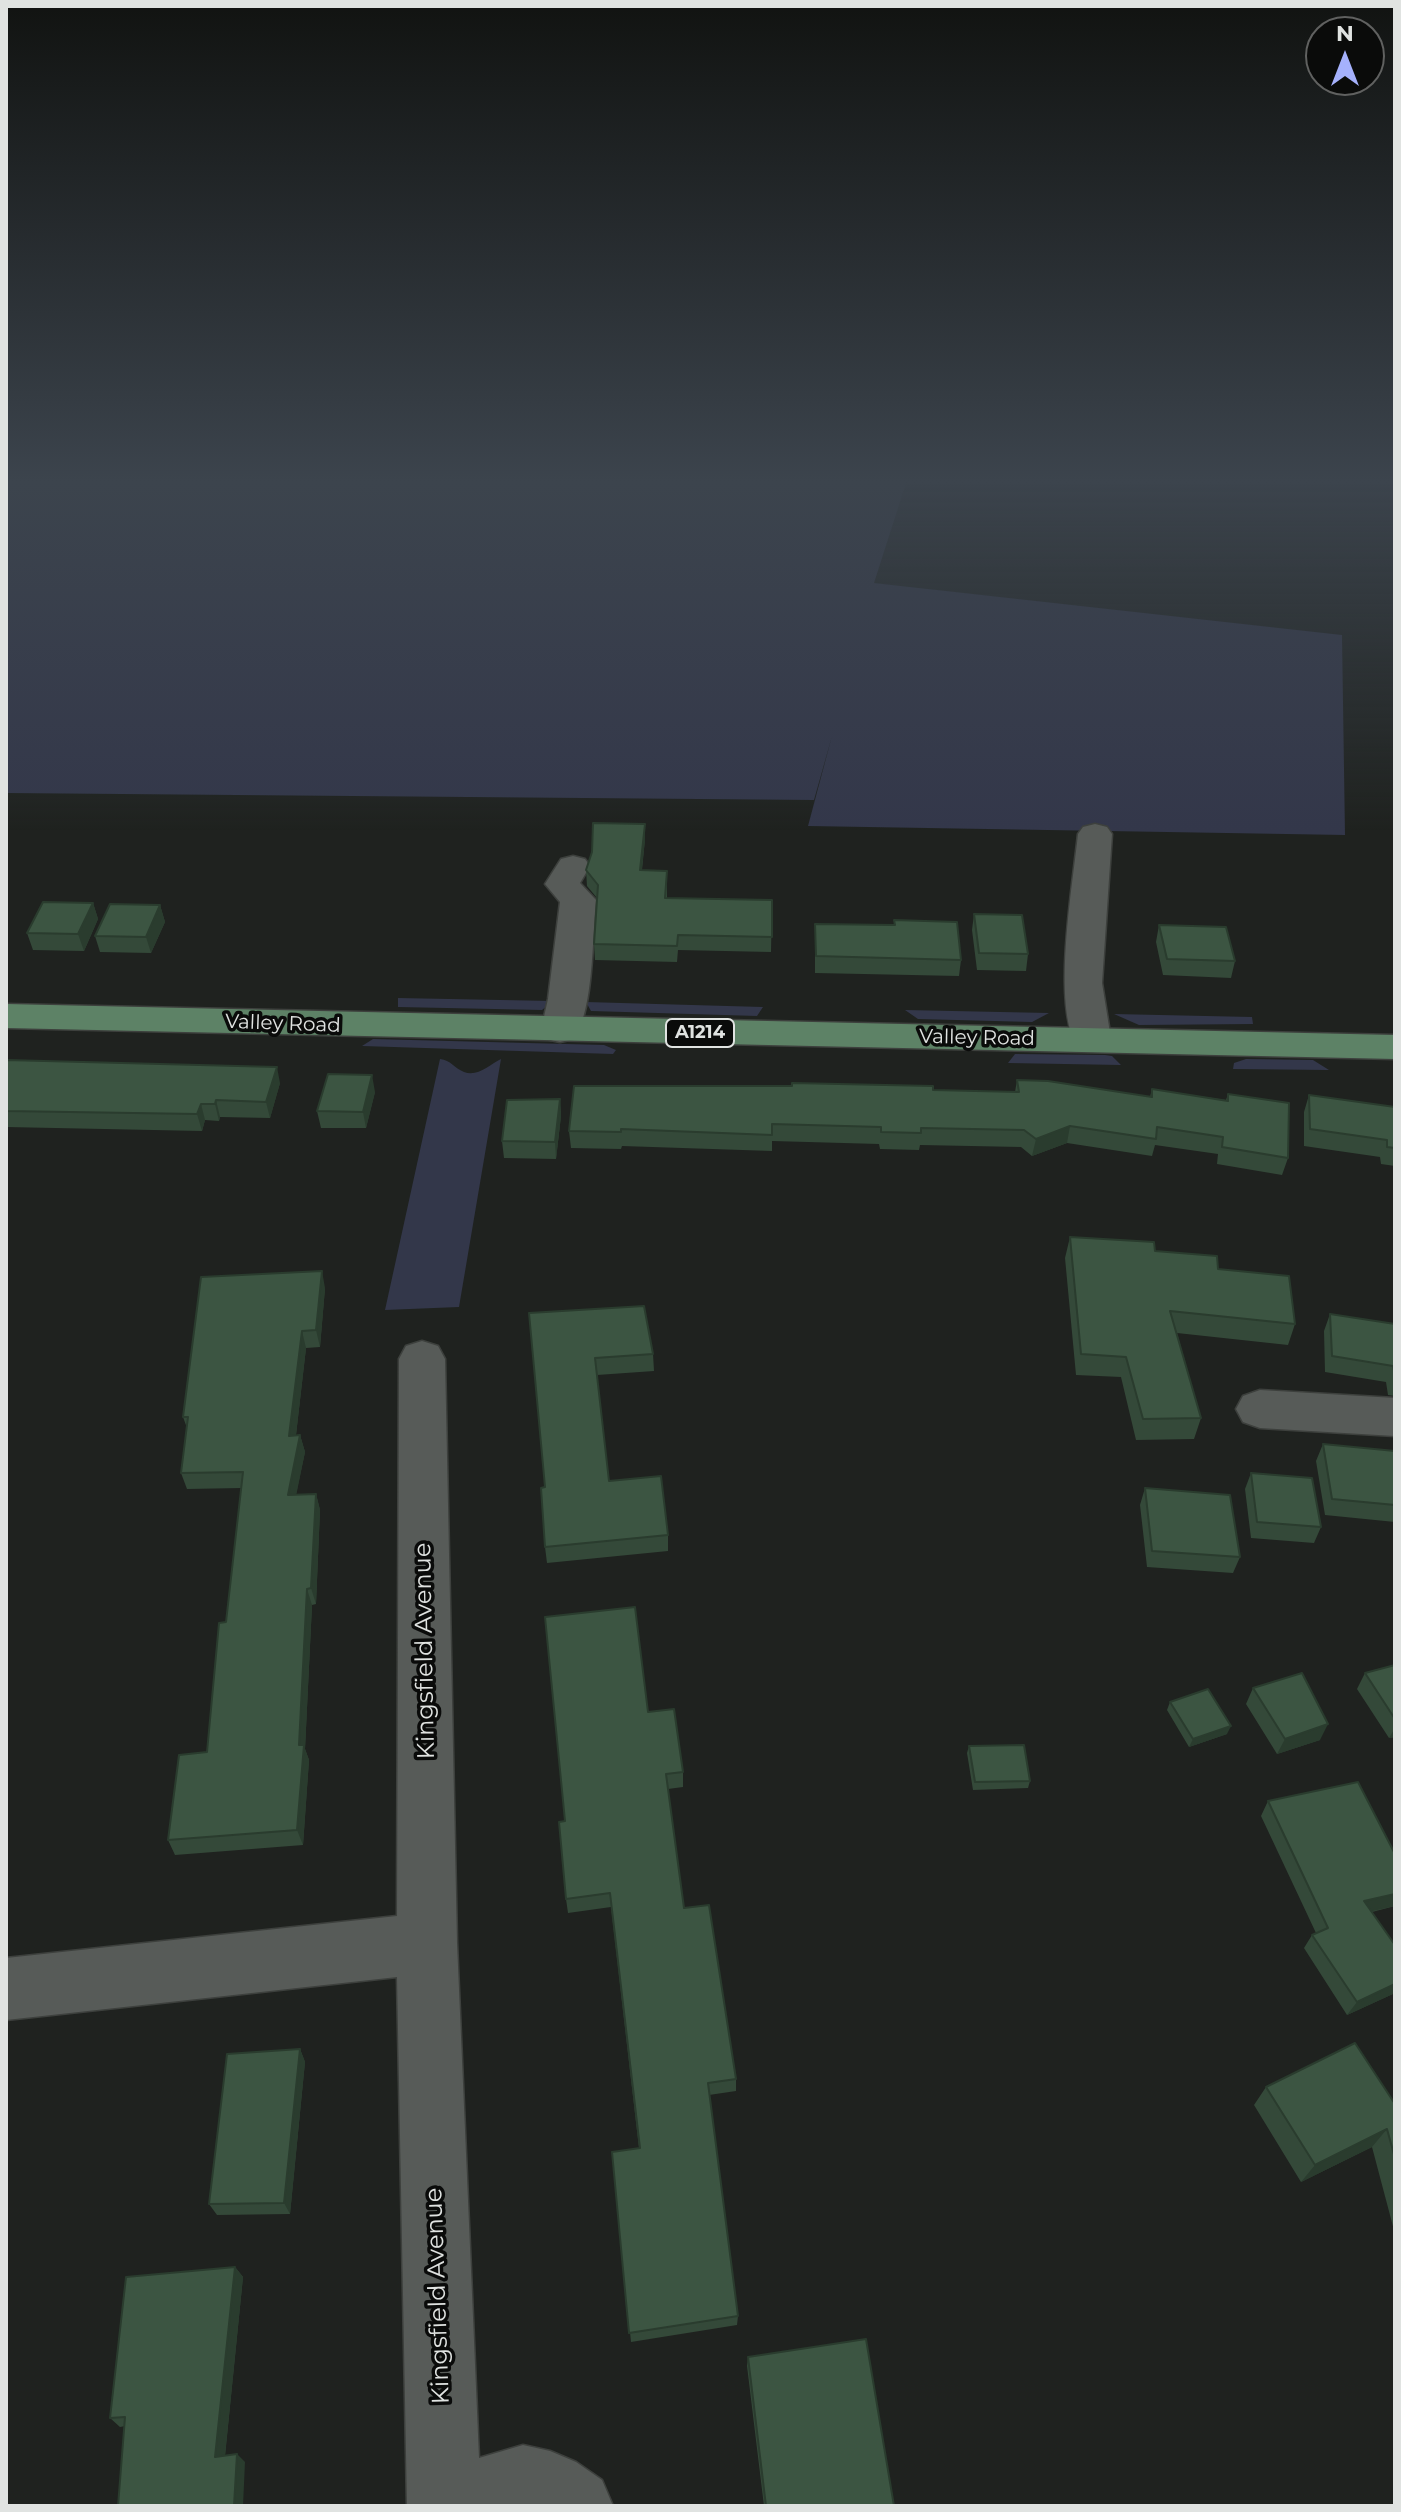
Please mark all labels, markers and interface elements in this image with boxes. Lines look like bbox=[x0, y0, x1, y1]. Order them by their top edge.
north arrow bbox=[1305, 16, 1385, 96]
text: N bbox=[1336, 20, 1354, 47]
street label: Valley Road bbox=[225, 1010, 341, 1038]
road number: A1214 bbox=[666, 1019, 734, 1047]
street label: Valley Road bbox=[919, 1025, 1035, 1051]
street label: Kingsfield Avenue bbox=[409, 1542, 441, 1760]
street label: Kingsfield Avenue bbox=[420, 2187, 456, 2405]

